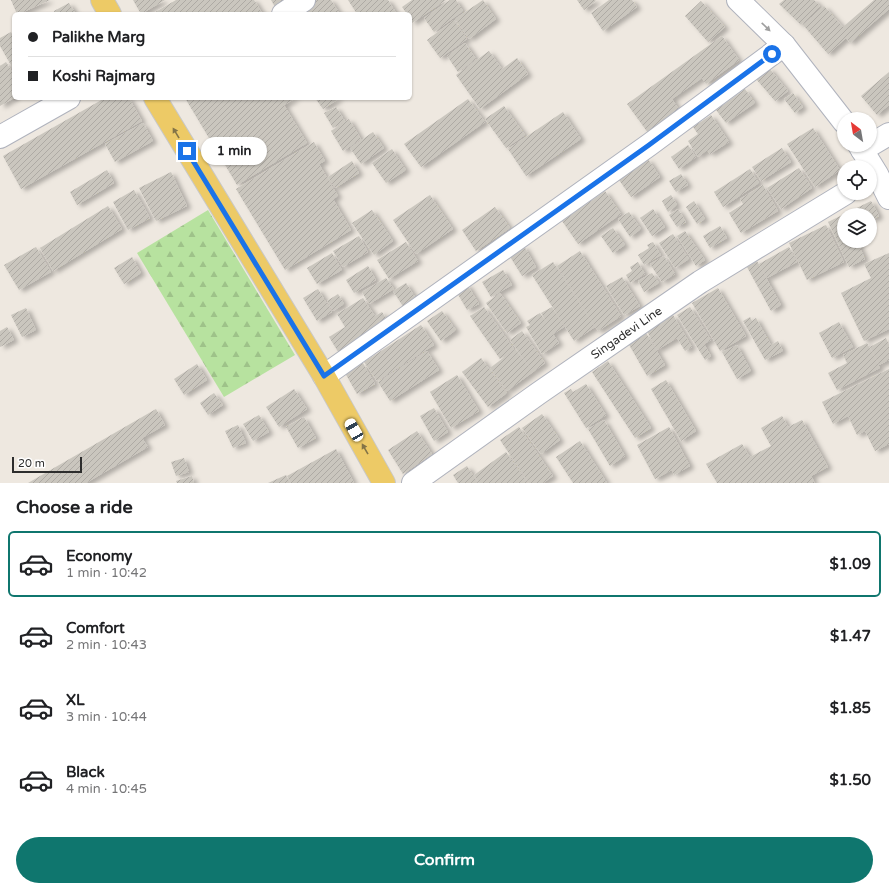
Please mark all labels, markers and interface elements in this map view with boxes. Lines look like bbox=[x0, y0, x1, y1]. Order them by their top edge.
one-way arrow bbox=[761, 22, 771, 32]
text: Palikhe Marg bbox=[52, 28, 145, 46]
route start bbox=[763, 45, 781, 63]
text: Koshi Rajmarg bbox=[52, 67, 155, 85]
north arrow bbox=[837, 112, 877, 152]
map controls bbox=[837, 112, 877, 248]
one-way arrow bbox=[173, 127, 180, 139]
callout: 1 min bbox=[201, 137, 267, 165]
route end bbox=[178, 142, 196, 160]
text: 1 min bbox=[217, 143, 251, 159]
button: locate bbox=[837, 160, 877, 200]
button: layers bbox=[837, 208, 877, 248]
street label: Singadevi Line bbox=[588, 303, 665, 362]
car bbox=[343, 417, 365, 443]
one-way arrow bbox=[362, 443, 369, 455]
scale bar bbox=[12, 455, 82, 474]
text: 20 m bbox=[18, 457, 45, 470]
text: Choose a ride bbox=[16, 496, 133, 518]
icon: car bbox=[18, 546, 54, 582]
text: Economy bbox=[66, 547, 132, 565]
text: $1.09 bbox=[830, 555, 871, 573]
text: 1 min · 10:42 bbox=[66, 565, 147, 581]
icon: car bbox=[18, 618, 54, 654]
text: Comfort bbox=[66, 619, 125, 637]
text: $1.47 bbox=[830, 627, 871, 645]
text: 2 min · 10:43 bbox=[66, 637, 147, 653]
icon: car bbox=[18, 690, 54, 726]
text: XL bbox=[66, 691, 85, 709]
text: $1.85 bbox=[830, 699, 871, 717]
text: 3 min · 10:44 bbox=[66, 709, 147, 725]
icon: car bbox=[18, 762, 54, 798]
text: Black bbox=[66, 763, 105, 781]
text: $1.50 bbox=[830, 771, 871, 789]
text: 4 min · 10:45 bbox=[66, 781, 147, 797]
button: Confirm bbox=[16, 837, 873, 883]

